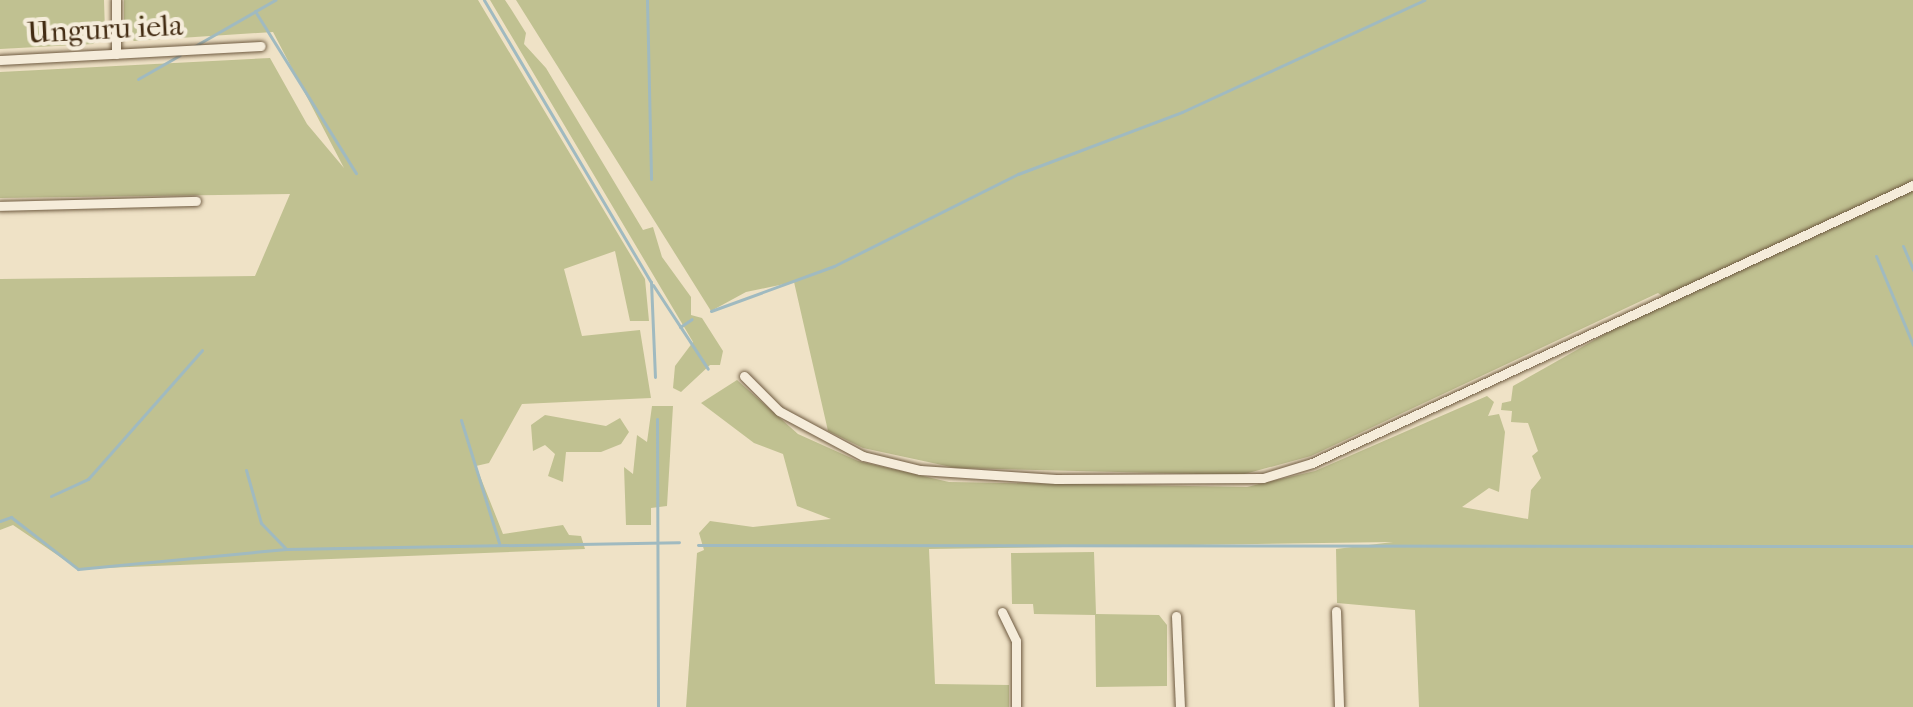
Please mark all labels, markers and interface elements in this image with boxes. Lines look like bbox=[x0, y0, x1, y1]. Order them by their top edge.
street label: Unguru iela bbox=[26, 8, 184, 52]

